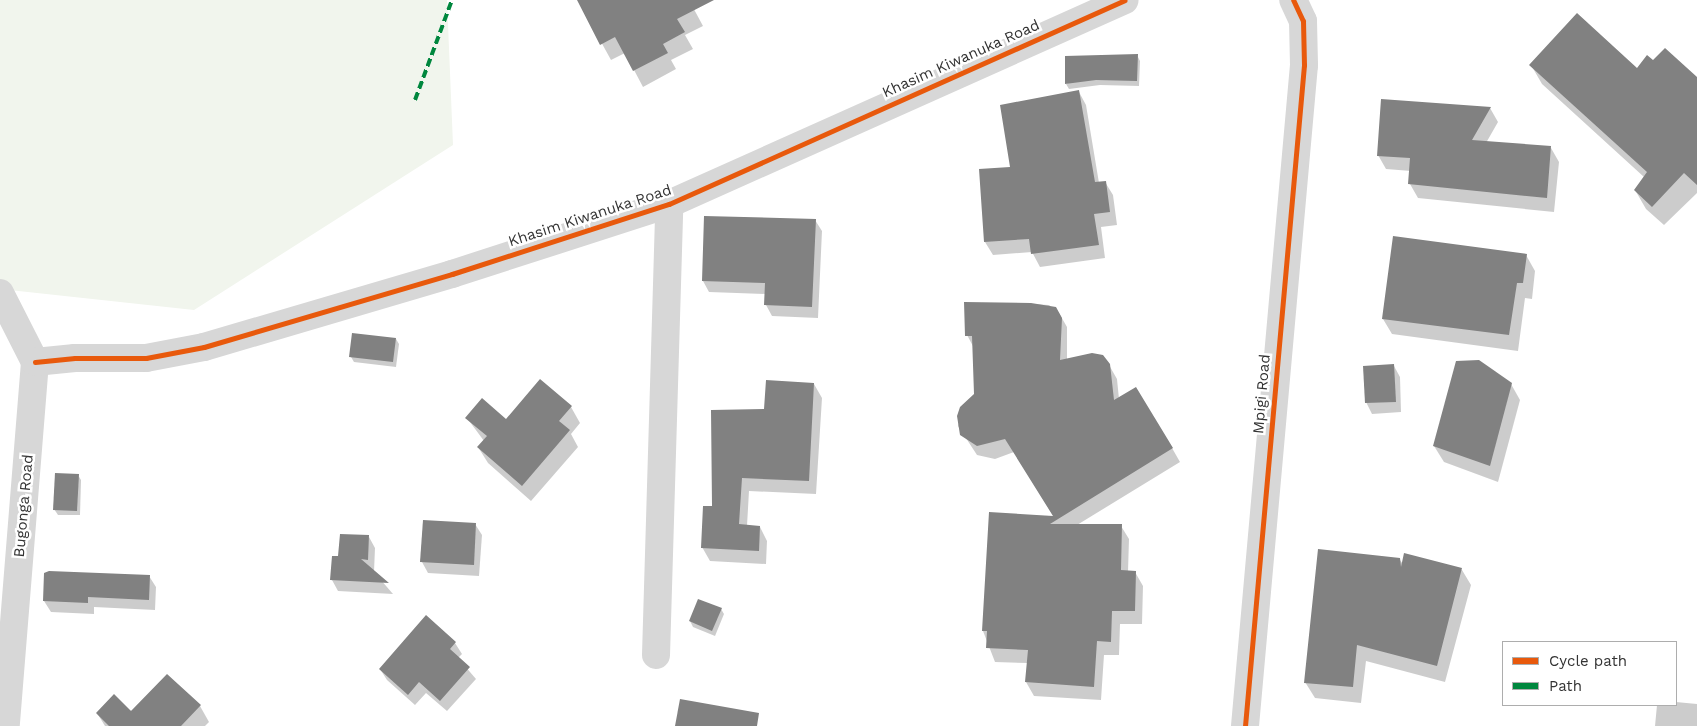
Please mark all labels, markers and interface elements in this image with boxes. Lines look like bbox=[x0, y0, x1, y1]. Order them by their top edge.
street label: Khasim Kiwanuka Road bbox=[879, 16, 1043, 102]
street label: Khasim Kiwanuka Road bbox=[506, 181, 674, 251]
street label: Mpigi Road bbox=[1250, 353, 1274, 435]
street label: Bugonga Road bbox=[11, 454, 37, 558]
legend bbox=[1502, 641, 1677, 706]
text: Cycle path bbox=[1549, 652, 1627, 670]
text: Path bbox=[1549, 677, 1582, 695]

